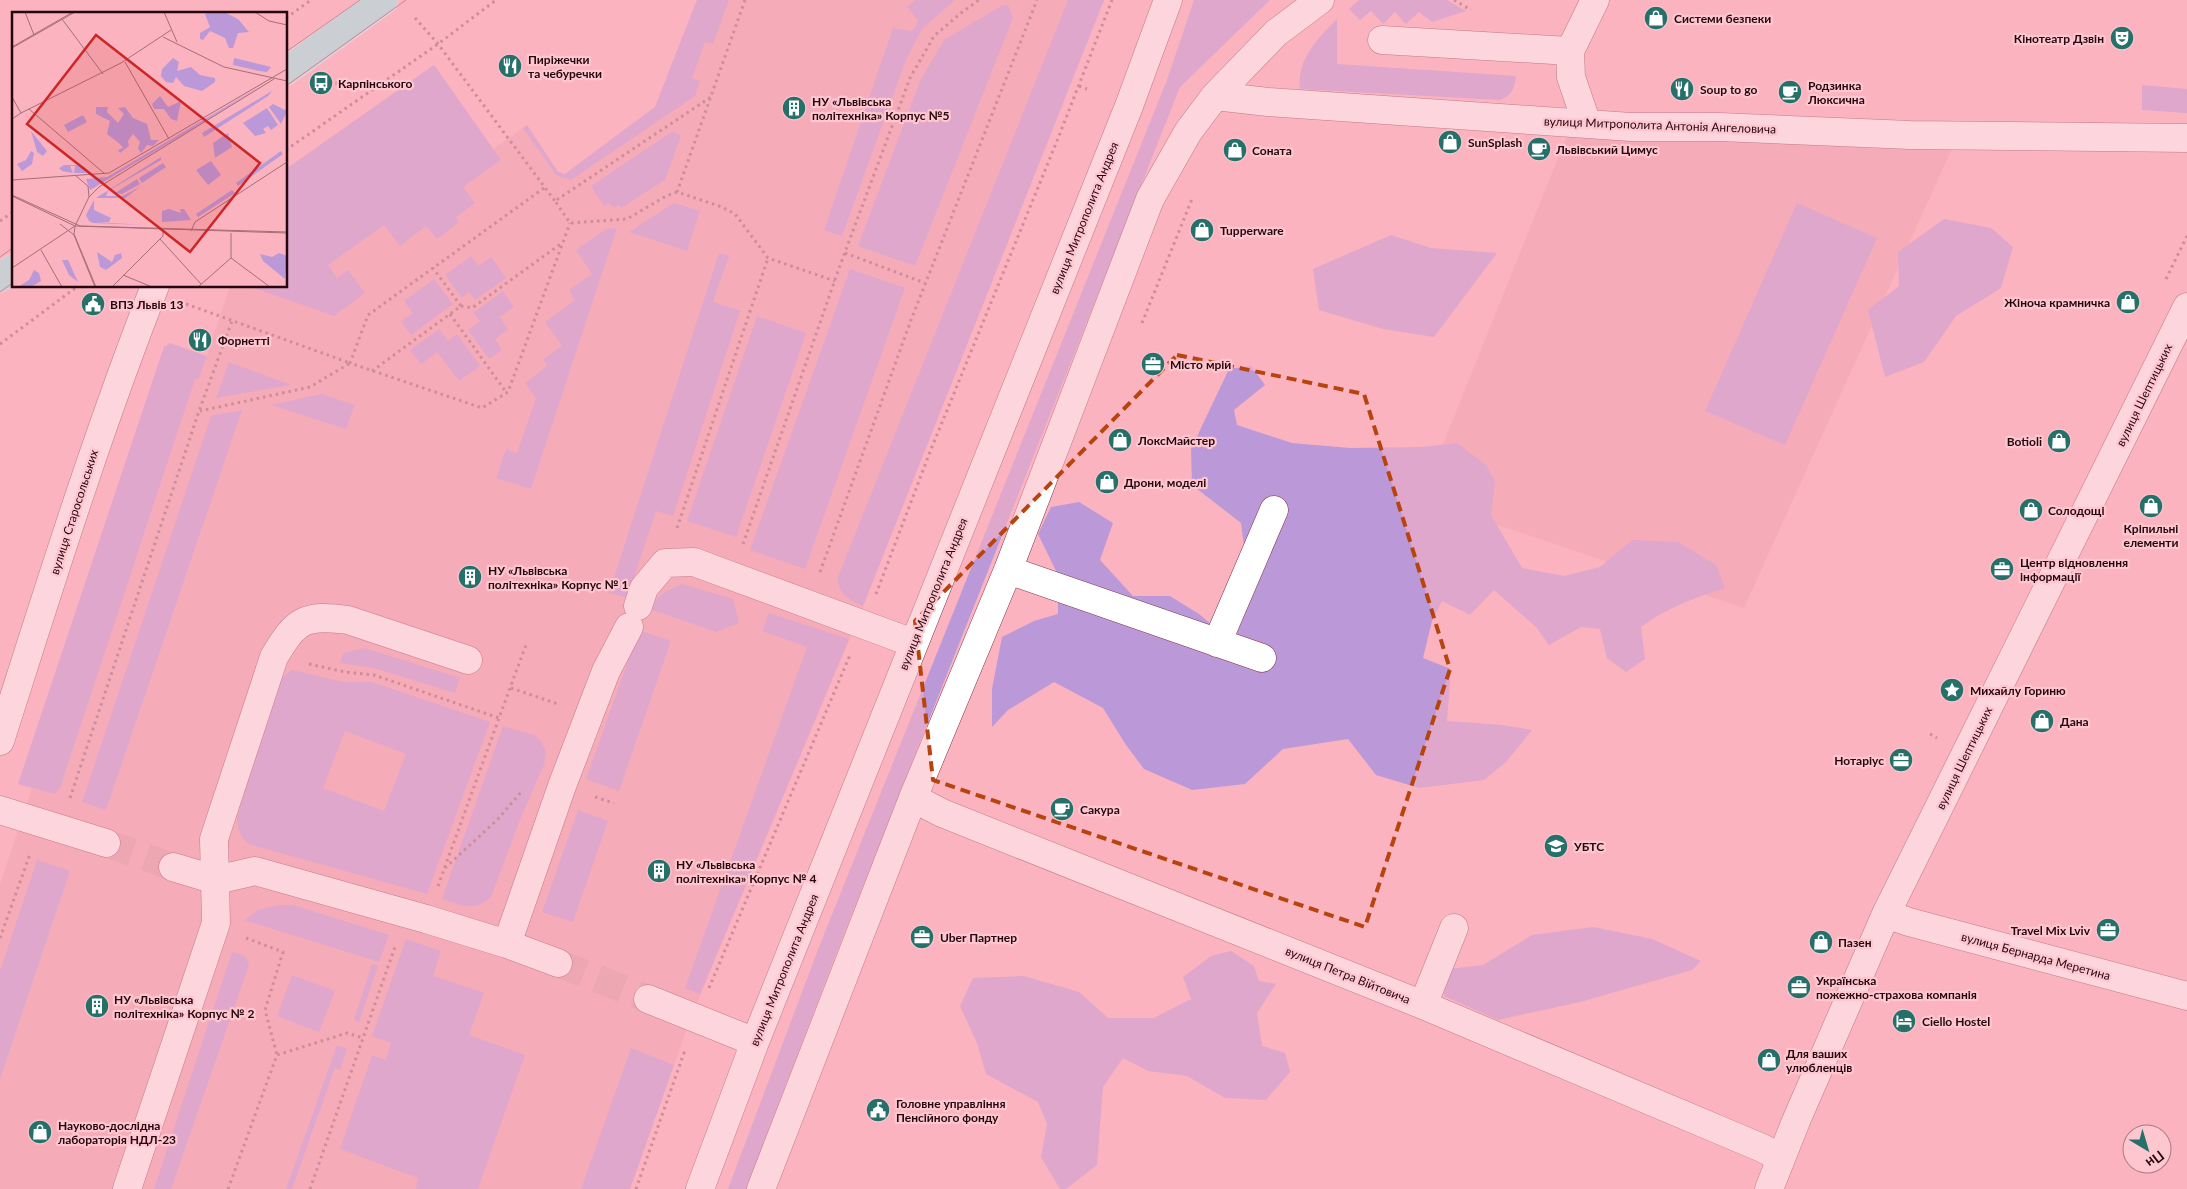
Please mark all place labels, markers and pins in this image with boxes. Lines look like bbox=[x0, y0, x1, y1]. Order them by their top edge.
shop icon: Системи безпеки bbox=[1643, 5, 1669, 31]
place label: Системи безпеки bbox=[1674, 11, 1771, 26]
theatre icon: Кінотеатр Дзвін bbox=[2109, 25, 2135, 51]
place label: Кінотеатр Дзвін bbox=[2014, 31, 2104, 46]
place label: Пиріжечки та чебуречки bbox=[528, 52, 602, 81]
restaurant icon: Пиріжечки та чебуречки bbox=[497, 53, 523, 79]
bus stop icon: Карпінського bbox=[308, 70, 334, 96]
place label: Карпінського bbox=[338, 76, 413, 91]
restaurant icon: Soup to go bbox=[1669, 76, 1695, 102]
place label: Родзинка Люксична bbox=[1807, 78, 1865, 107]
cafe icon: Родзинка Люксична bbox=[1777, 79, 1803, 105]
place label: Soup to go bbox=[1700, 82, 1757, 97]
place label: НУ «Львівська політехніка» Корпус №5 bbox=[812, 94, 950, 123]
building icon: НУ «Львівська політехніка» Корпус №5 bbox=[781, 95, 807, 121]
shop icon: SunSplash bbox=[1437, 129, 1463, 155]
place label: SunSplash bbox=[1468, 135, 1523, 150]
cafe icon: Львівський Цимус bbox=[1526, 136, 1552, 162]
shop icon: Соната bbox=[1222, 137, 1248, 163]
place label: Львівський Цимус bbox=[1555, 142, 1658, 157]
place label: Соната bbox=[1252, 143, 1292, 158]
shop icon: Tupperware bbox=[1189, 217, 1215, 243]
place label: Tupperware bbox=[1220, 223, 1284, 238]
shop icon: Жіноча крамничка bbox=[2115, 289, 2141, 315]
public building icon: ВПЗ Львів 13 bbox=[80, 291, 106, 317]
place label: Жіноча крамничка bbox=[2004, 295, 2110, 310]
place label: ВПЗ Львів 13 bbox=[110, 297, 183, 312]
restaurant icon: Форнетті bbox=[187, 327, 213, 353]
place label: Форнетті bbox=[218, 333, 270, 348]
office icon: Місто мрій bbox=[1140, 351, 1166, 377]
place label: Місто мрій bbox=[1170, 357, 1231, 372]
shop icon: ЛоксМайстер bbox=[1107, 427, 1133, 453]
shop icon: Botioli bbox=[2046, 428, 2072, 454]
place label: ЛоксМайстер bbox=[1137, 433, 1215, 448]
place label: Botioli bbox=[2007, 434, 2042, 449]
shop icon: Дрони, моделі bbox=[1094, 469, 1120, 495]
place label: Дрони, моделі bbox=[1124, 475, 1206, 490]
shop icon: Кріпильні елементи bbox=[2138, 493, 2164, 519]
shop icon: Солодощі bbox=[2018, 497, 2044, 523]
place label: Солодощі bbox=[2048, 503, 2104, 518]
place label: Кріпильні елементи bbox=[2124, 521, 2179, 550]
place label: Центр відновлення інформації bbox=[2020, 555, 2128, 584]
office icon: Центр відновлення інформації bbox=[1989, 556, 2015, 582]
place label: НУ «Львівська політехніка» Корпус № 1 bbox=[488, 563, 629, 592]
building icon: НУ «Львівська політехніка» Корпус № 1 bbox=[457, 564, 483, 590]
place icon: Михайлу Гориню bbox=[1939, 677, 1965, 703]
place label: Михайлу Гориню bbox=[1970, 683, 2066, 698]
shop icon: Дана bbox=[2029, 708, 2055, 734]
place label: Дана bbox=[2060, 714, 2089, 729]
office icon: Нотаріус bbox=[1888, 747, 1914, 773]
place label: Нотаріус bbox=[1834, 753, 1884, 768]
cafe icon: Сакура bbox=[1049, 796, 1075, 822]
place label: Сакура bbox=[1080, 802, 1120, 817]
school or university icon: УБТС bbox=[1543, 833, 1569, 859]
place label: УБТС bbox=[1573, 839, 1604, 854]
place label: НУ «Львівська політехніка» Корпус № 4 bbox=[676, 857, 817, 886]
building icon: НУ «Львівська політехніка» Корпус № 4 bbox=[646, 858, 672, 884]
office icon: Travel Mix Lviv bbox=[2095, 917, 2121, 943]
place label: Travel Mix Lviv bbox=[2011, 923, 2091, 938]
office icon: Uber Партнер bbox=[909, 924, 935, 950]
shop icon: Пазен bbox=[1808, 929, 1834, 955]
place label: Uber Партнер bbox=[940, 930, 1017, 945]
place label: Пазен bbox=[1838, 935, 1872, 950]
place label: Українська пожежно-страхова компанія bbox=[1815, 973, 1977, 1002]
office icon: Українська пожежно-страхова компанія bbox=[1786, 974, 1812, 1000]
place label: НУ «Львівська політехніка» Корпус № 2 bbox=[114, 992, 255, 1021]
building icon: НУ «Львівська політехніка» Корпус № 2 bbox=[84, 993, 110, 1019]
hotel icon: Сiello Hostel bbox=[1891, 1008, 1917, 1034]
place label: Сiello Hostel bbox=[1922, 1014, 1990, 1029]
place label: Для ваших улюбленців bbox=[1786, 1046, 1852, 1075]
shop icon: Для ваших улюбленців bbox=[1756, 1047, 1782, 1073]
place label: Головне управління Пенсійного фонду bbox=[896, 1096, 1006, 1125]
public building icon: Головне управління Пенсійного фонду bbox=[865, 1097, 891, 1123]
place label: Науково-дослідна лабораторія НДЛ-23 bbox=[58, 1118, 176, 1147]
shop icon: Науково-дослідна лабораторія НДЛ-23 bbox=[27, 1119, 53, 1145]

